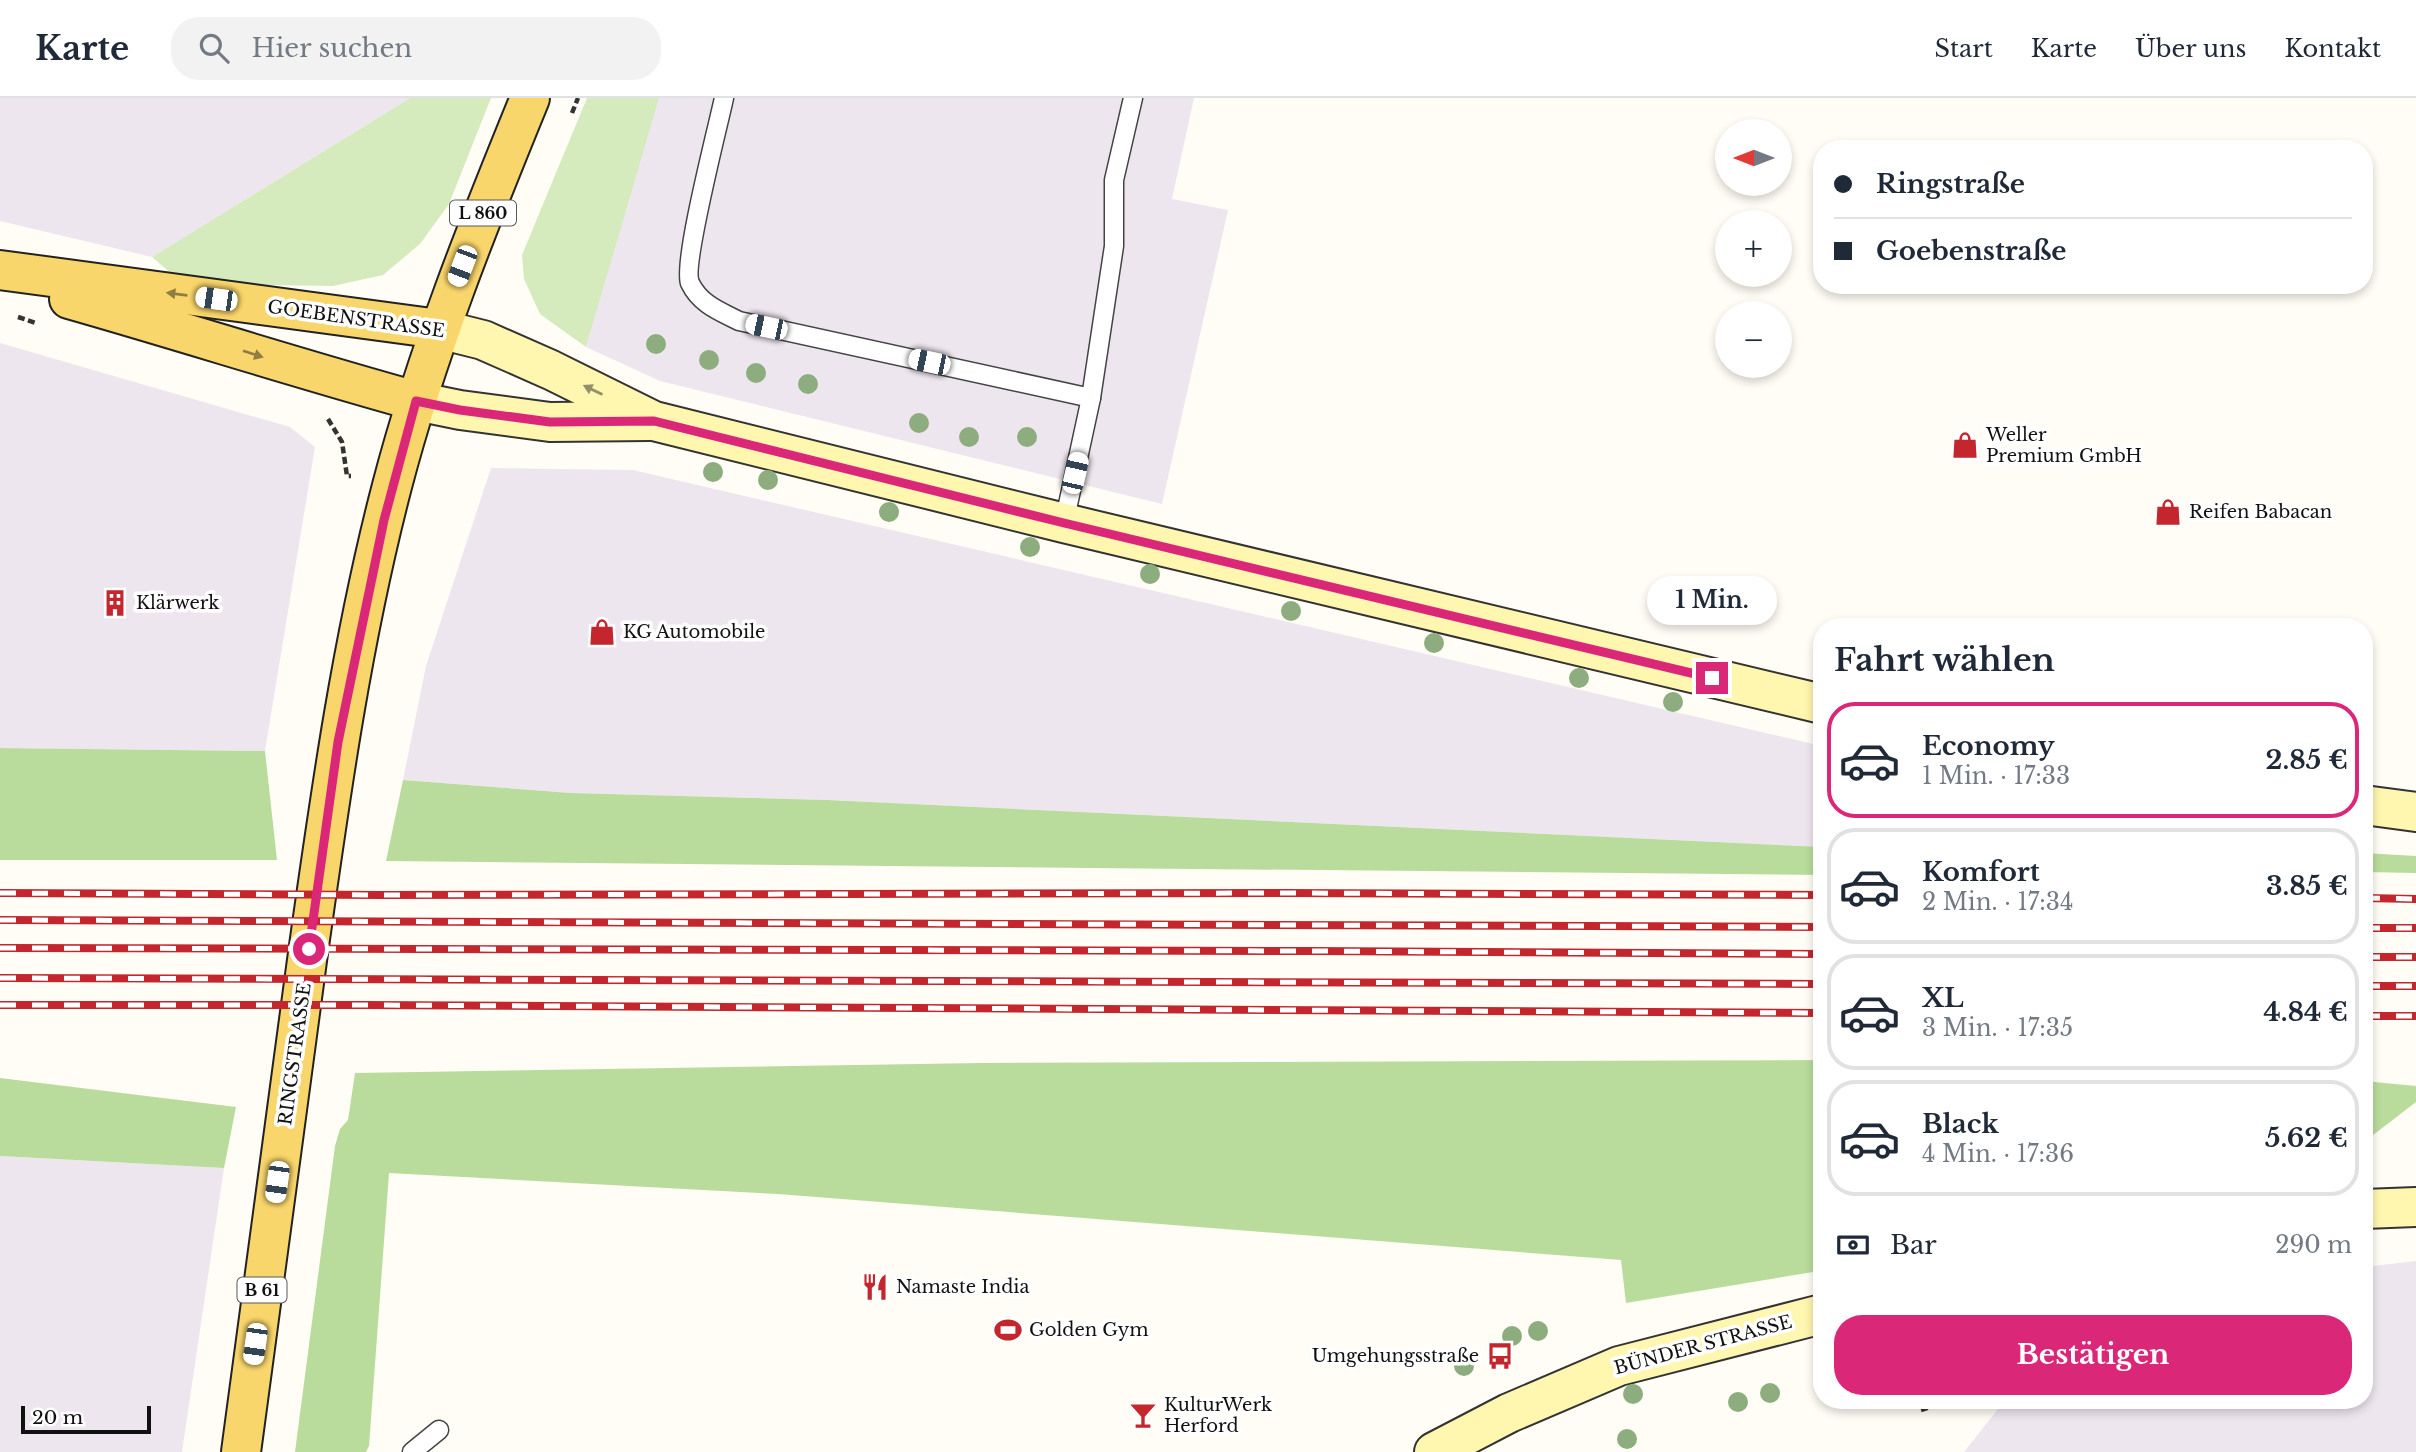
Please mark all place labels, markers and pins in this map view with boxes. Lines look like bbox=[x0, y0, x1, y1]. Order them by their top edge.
place label: Weller Premium GmbH bbox=[1985, 424, 2142, 467]
shop icon: Weller Premium GmbH bbox=[1950, 430, 1980, 460]
shop icon: Reifen Babacan bbox=[2153, 497, 2183, 527]
place label: Reifen Babacan bbox=[2189, 501, 2332, 523]
building icon: Klärwerk bbox=[100, 588, 130, 618]
place label: Klärwerk bbox=[136, 592, 219, 614]
shop icon: KG Automobile bbox=[587, 617, 617, 647]
place label: KG Automobile bbox=[623, 621, 765, 643]
restaurant icon: Namaste India bbox=[860, 1272, 890, 1302]
place label: Namaste India bbox=[896, 1276, 1029, 1298]
sports icon: Golden Gym bbox=[993, 1315, 1023, 1345]
place label: Golden Gym bbox=[1029, 1319, 1149, 1341]
bus stop icon: Umgehungsstraße bbox=[1485, 1341, 1515, 1371]
place label: Umgehungsstraße bbox=[1312, 1345, 1479, 1367]
place label: KulturWerk Herford bbox=[1164, 1394, 1272, 1437]
bar icon: KulturWerk Herford bbox=[1128, 1400, 1158, 1430]

